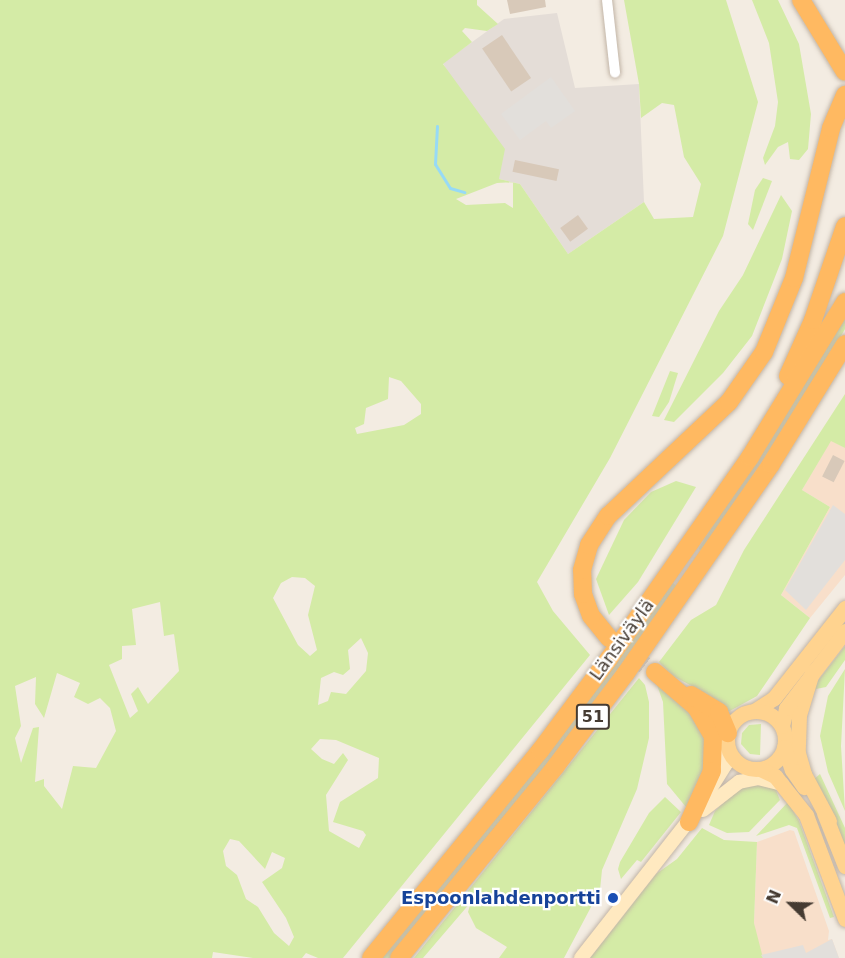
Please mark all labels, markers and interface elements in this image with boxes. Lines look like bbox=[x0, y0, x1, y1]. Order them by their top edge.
street label: Länsiväylä bbox=[585, 595, 659, 685]
road number: 51 bbox=[575, 704, 611, 730]
north arrow bbox=[761, 874, 821, 934]
place label: Espoonlahdenportti bbox=[401, 887, 601, 909]
text: N bbox=[763, 887, 785, 907]
marker: Espoonlahdenportti bbox=[606, 891, 620, 905]

